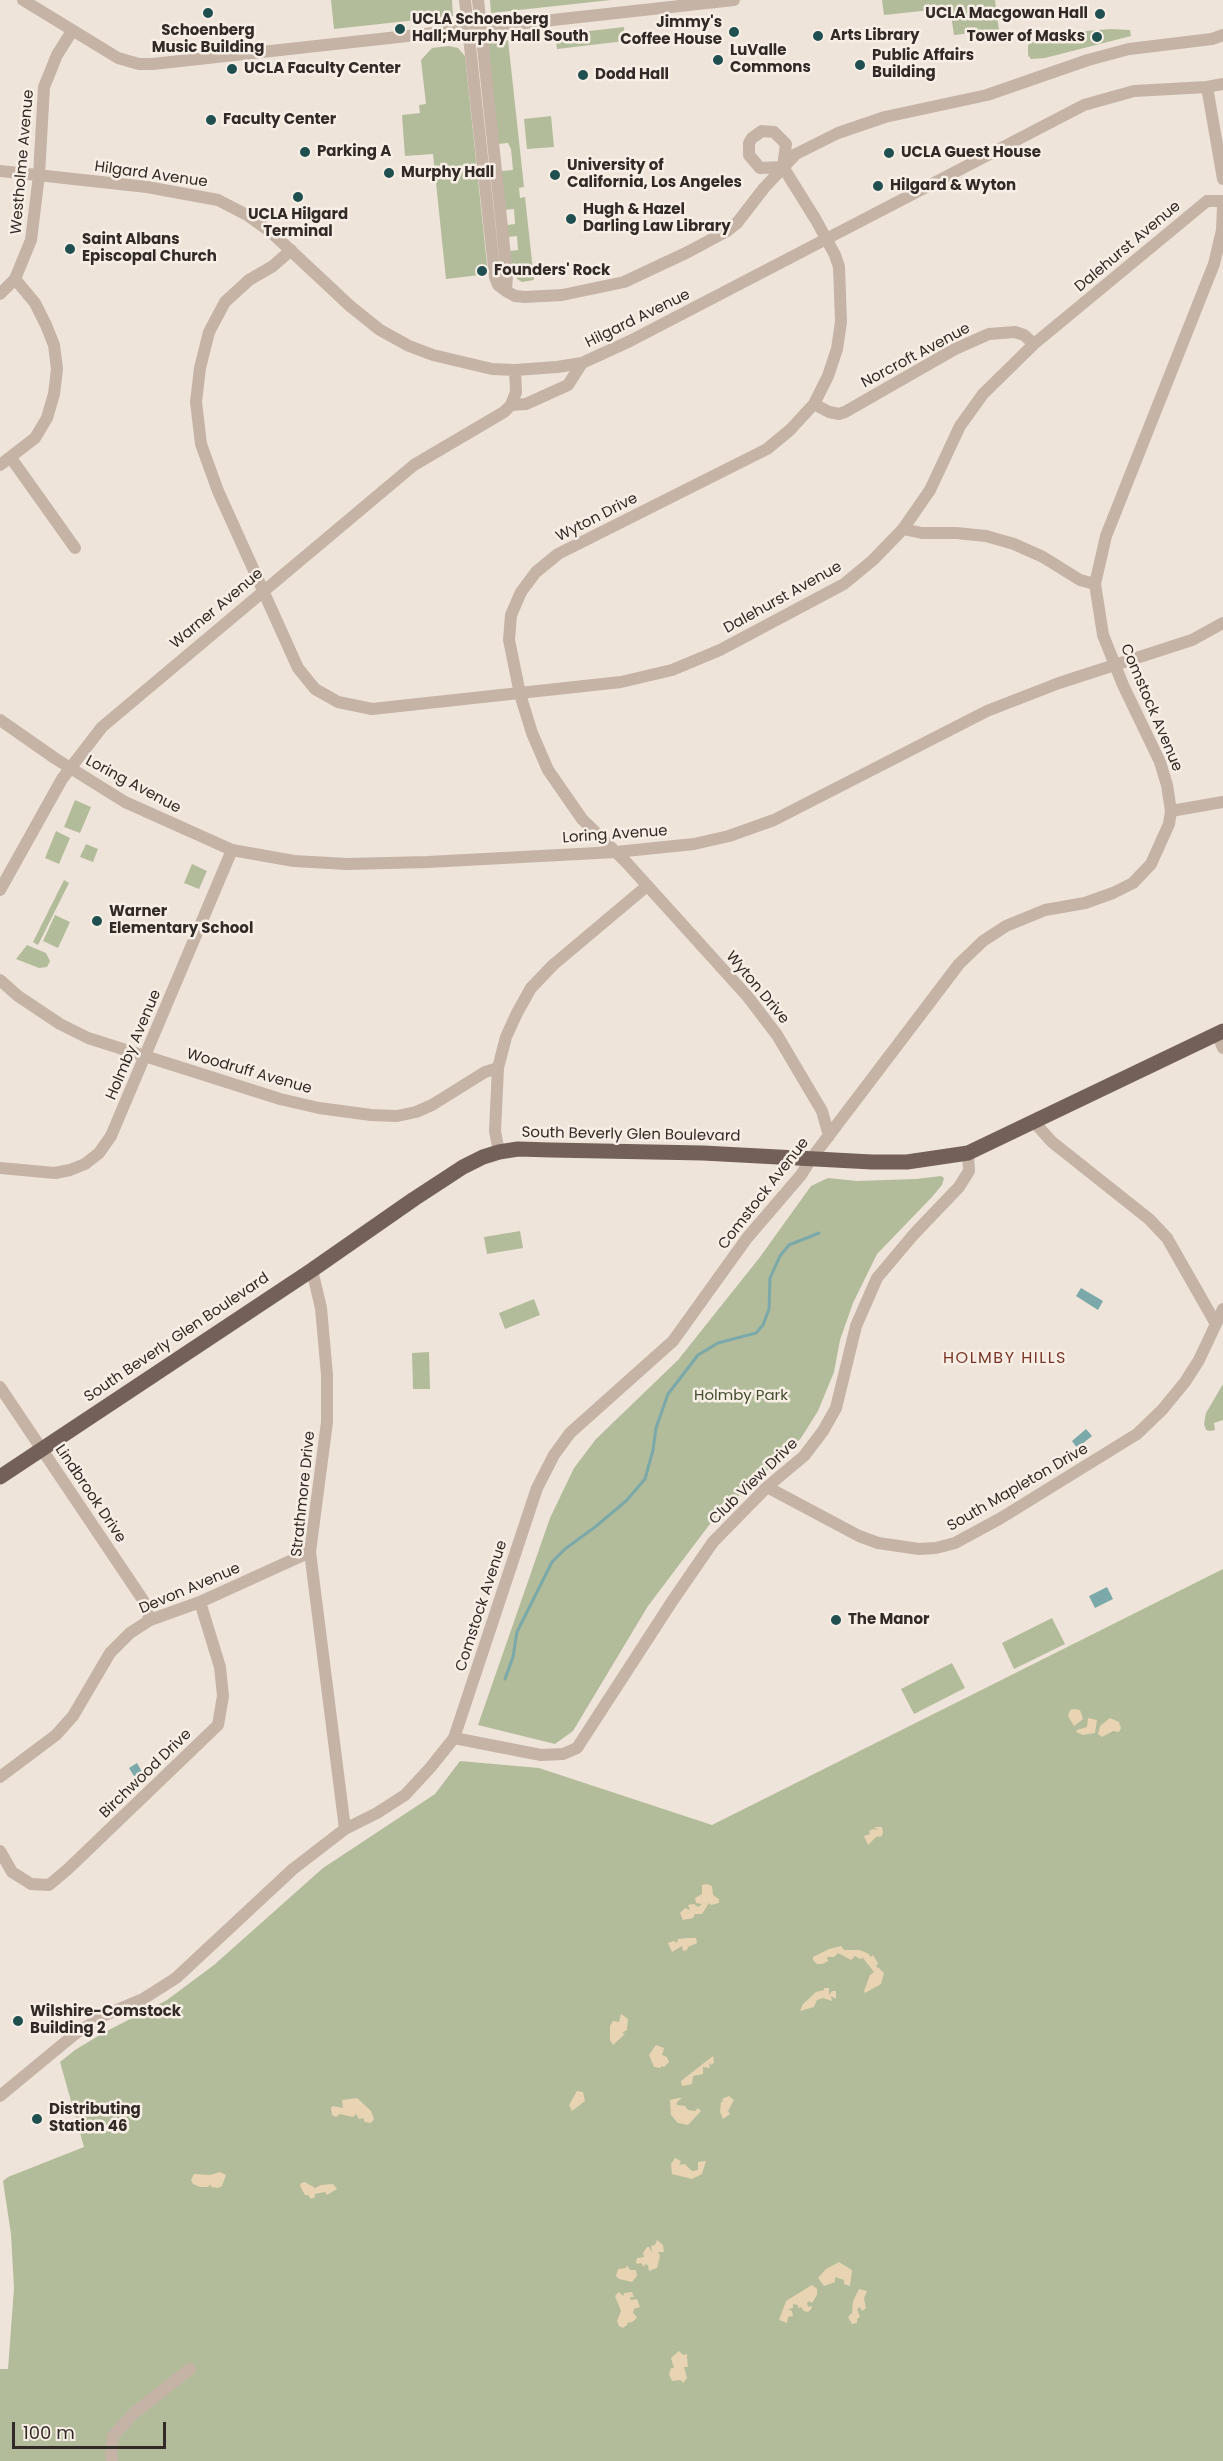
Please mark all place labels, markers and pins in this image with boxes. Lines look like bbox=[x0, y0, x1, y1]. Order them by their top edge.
place label: UCLA Macgowan Hall bbox=[925, 5, 1088, 23]
marker: Schoenberg Music Building bbox=[201, 6, 215, 20]
marker: UCLA Macgowan Hall bbox=[1093, 7, 1107, 21]
place label: UCLA Schoenberg Hall;Murphy Hall South bbox=[412, 11, 589, 46]
place label: Jimmy's Coffee House bbox=[620, 14, 722, 49]
place label: Schoenberg Music Building bbox=[152, 22, 264, 57]
marker: UCLA Schoenberg Hall;Murphy Hall South bbox=[393, 22, 407, 36]
marker: Jimmy's Coffee House bbox=[727, 25, 741, 39]
place label: Arts Library bbox=[830, 27, 919, 45]
place label: Tower of Masks bbox=[967, 28, 1085, 46]
marker: Arts Library bbox=[811, 29, 825, 43]
marker: Tower of Masks bbox=[1090, 30, 1104, 44]
place label: LuValle Commons bbox=[730, 42, 811, 77]
place label: Public Affairs Building bbox=[872, 47, 974, 82]
marker: LuValle Commons bbox=[711, 53, 725, 67]
marker: Public Affairs Building bbox=[853, 58, 867, 72]
place label: UCLA Faculty Center bbox=[244, 60, 401, 78]
marker: UCLA Faculty Center bbox=[225, 62, 239, 76]
place label: Dodd Hall bbox=[595, 66, 669, 84]
marker: Dodd Hall bbox=[576, 68, 590, 82]
place label: Faculty Center bbox=[223, 111, 336, 129]
marker: Faculty Center bbox=[204, 113, 218, 127]
place label: Parking A bbox=[317, 143, 391, 161]
place label: UCLA Guest House bbox=[901, 144, 1041, 162]
marker: Parking A bbox=[298, 145, 312, 159]
marker: UCLA Guest House bbox=[882, 146, 896, 160]
place label: University of California, Los Angeles bbox=[567, 157, 742, 192]
place label: Murphy Hall bbox=[401, 164, 494, 182]
marker: Murphy Hall bbox=[382, 166, 396, 180]
marker: University of California, Los Angeles bbox=[548, 168, 562, 182]
place label: Hilgard & Wyton bbox=[890, 177, 1016, 195]
marker: Hilgard & Wyton bbox=[871, 179, 885, 193]
marker: UCLA Hilgard Terminal bbox=[291, 190, 305, 204]
place label: Hugh & Hazel Darling Law Library bbox=[583, 201, 731, 236]
place label: UCLA Hilgard Terminal bbox=[248, 206, 348, 241]
marker: Hugh & Hazel Darling Law Library bbox=[564, 212, 578, 226]
place label: Saint Albans Episcopal Church bbox=[82, 231, 217, 266]
marker: Saint Albans Episcopal Church bbox=[63, 242, 77, 256]
place label: Founders' Rock bbox=[494, 262, 610, 280]
marker: Founders' Rock bbox=[475, 264, 489, 278]
place label: Warner Elementary School bbox=[109, 903, 253, 938]
marker: Warner Elementary School bbox=[90, 914, 104, 928]
place label: The Manor bbox=[848, 1611, 929, 1629]
marker: The Manor bbox=[829, 1613, 843, 1627]
place label: Wilshire-Comstock Building 2 bbox=[30, 2003, 181, 2038]
marker: Wilshire-Comstock Building 2 bbox=[11, 2014, 25, 2028]
place label: Distributing Station 46 bbox=[49, 2101, 141, 2136]
marker: Distributing Station 46 bbox=[30, 2112, 44, 2126]

